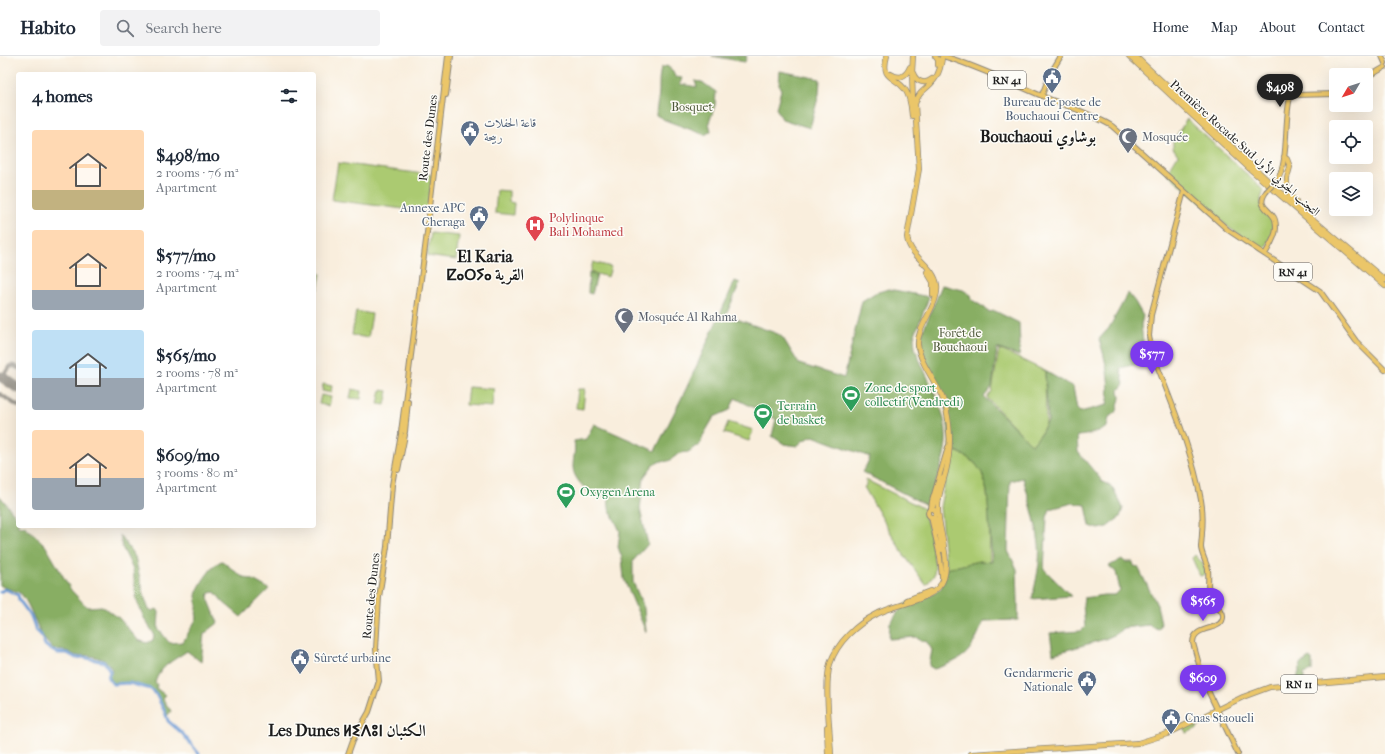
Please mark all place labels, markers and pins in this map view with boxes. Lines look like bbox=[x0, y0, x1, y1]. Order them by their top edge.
public building icon: Bureau de poste de Bouchaoui Centre bbox=[1041, 66, 1063, 94]
pin: $498 bbox=[1256, 74, 1304, 108]
place label: Bureau de poste de Bouchaoui Centre bbox=[1003, 95, 1101, 123]
place label: قاعة الحفلات ربيحة bbox=[484, 116, 536, 145]
public building icon: قاعة الحفلات ربيحة bbox=[459, 119, 481, 147]
mosque icon: Mosquée bbox=[1117, 126, 1139, 154]
place label: Mosquée bbox=[1142, 130, 1188, 144]
place label: Annexe APC Cheraga bbox=[399, 201, 465, 229]
public building icon: Annexe APC Cheraga bbox=[468, 204, 490, 232]
place label: Polylinque Bali Mohamed bbox=[549, 211, 624, 239]
hospital icon: Polylinque Bali Mohamed bbox=[524, 214, 546, 242]
mosque icon: Mosquée Al Rahma bbox=[613, 306, 635, 334]
place label: Mosquée Al Rahma bbox=[638, 310, 738, 324]
pin: $577 bbox=[1128, 341, 1176, 375]
place label: Zone de sport collectif (Vendredi) bbox=[865, 381, 963, 409]
sports icon: Zone de sport collectif (Vendredi) bbox=[840, 384, 862, 412]
place label: Terrain de basket bbox=[777, 399, 825, 427]
sports icon: Terrain de basket bbox=[752, 402, 774, 430]
sports icon: Oxygen Arena bbox=[555, 481, 577, 509]
place label: Oxygen Arena bbox=[580, 485, 656, 499]
pin: $565 bbox=[1179, 588, 1227, 622]
public building icon: Sûreté urbaine bbox=[289, 647, 311, 675]
place label: Sûreté urbaine bbox=[314, 651, 391, 665]
pin: $609 bbox=[1179, 665, 1227, 699]
place label: Gendarmerie Nationale bbox=[1004, 666, 1073, 694]
public building icon: Gendarmerie Nationale bbox=[1076, 669, 1098, 697]
public building icon: Cnas Staoueli bbox=[1160, 707, 1182, 735]
place label: Cnas Staoueli bbox=[1185, 711, 1254, 725]

